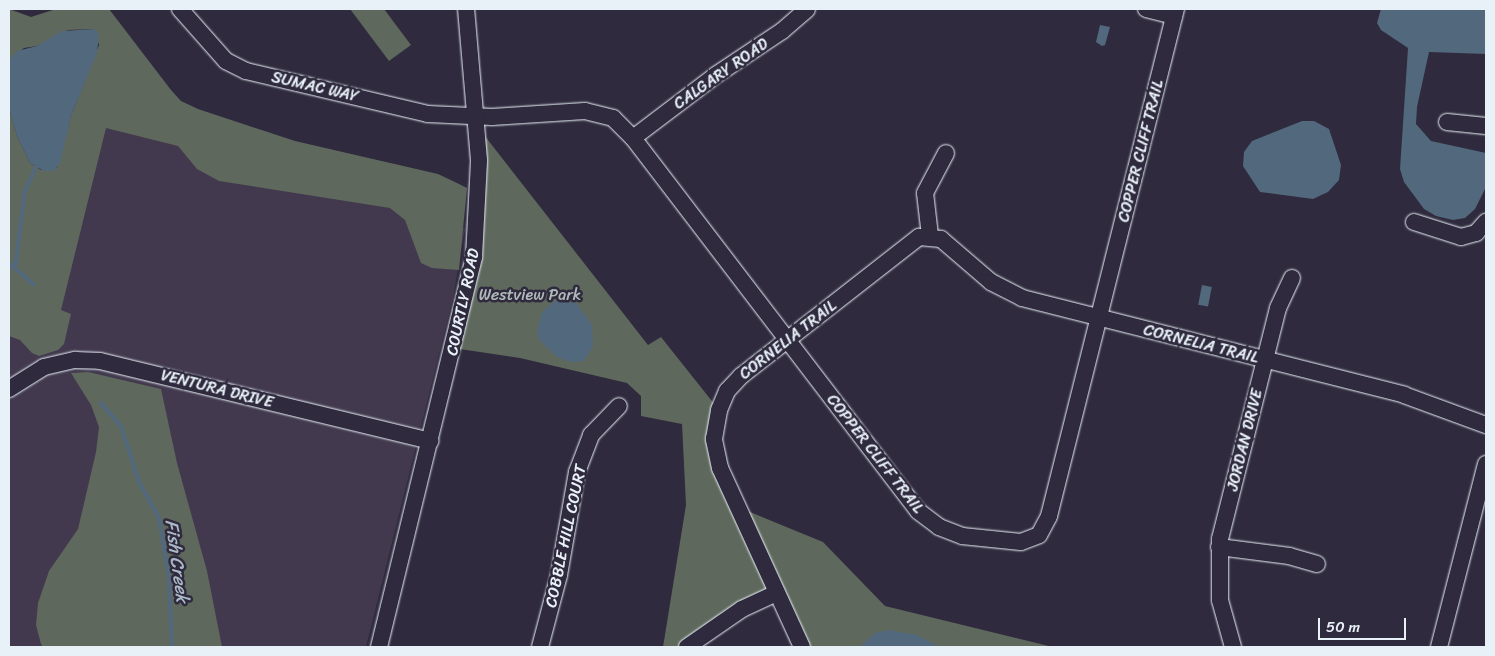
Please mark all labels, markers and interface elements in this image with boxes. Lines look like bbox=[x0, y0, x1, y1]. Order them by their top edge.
street label: CALGARY ROAD bbox=[670, 34, 772, 114]
street label: SUMAC WAY bbox=[270, 68, 360, 106]
street label: COPPER CLIFF TRAIL bbox=[1114, 77, 1168, 225]
street label: COURTLY ROAD bbox=[442, 247, 484, 357]
park label: Westview Park bbox=[479, 285, 581, 305]
street label: CORNELIA TRAIL bbox=[735, 296, 841, 384]
street label: CORNELIA TRAIL bbox=[1141, 320, 1261, 368]
street label: VENTURA DRIVE bbox=[159, 366, 275, 412]
street label: JORDAN DRIVE bbox=[1223, 386, 1267, 494]
street label: COPPER CLIFF TRAIL bbox=[822, 390, 928, 518]
street label: COBBLE HILL COURT bbox=[541, 462, 591, 610]
water label: Fish Creek bbox=[160, 518, 194, 604]
scale bar bbox=[1320, 608, 1408, 640]
text: 50 m bbox=[1326, 614, 1360, 640]

